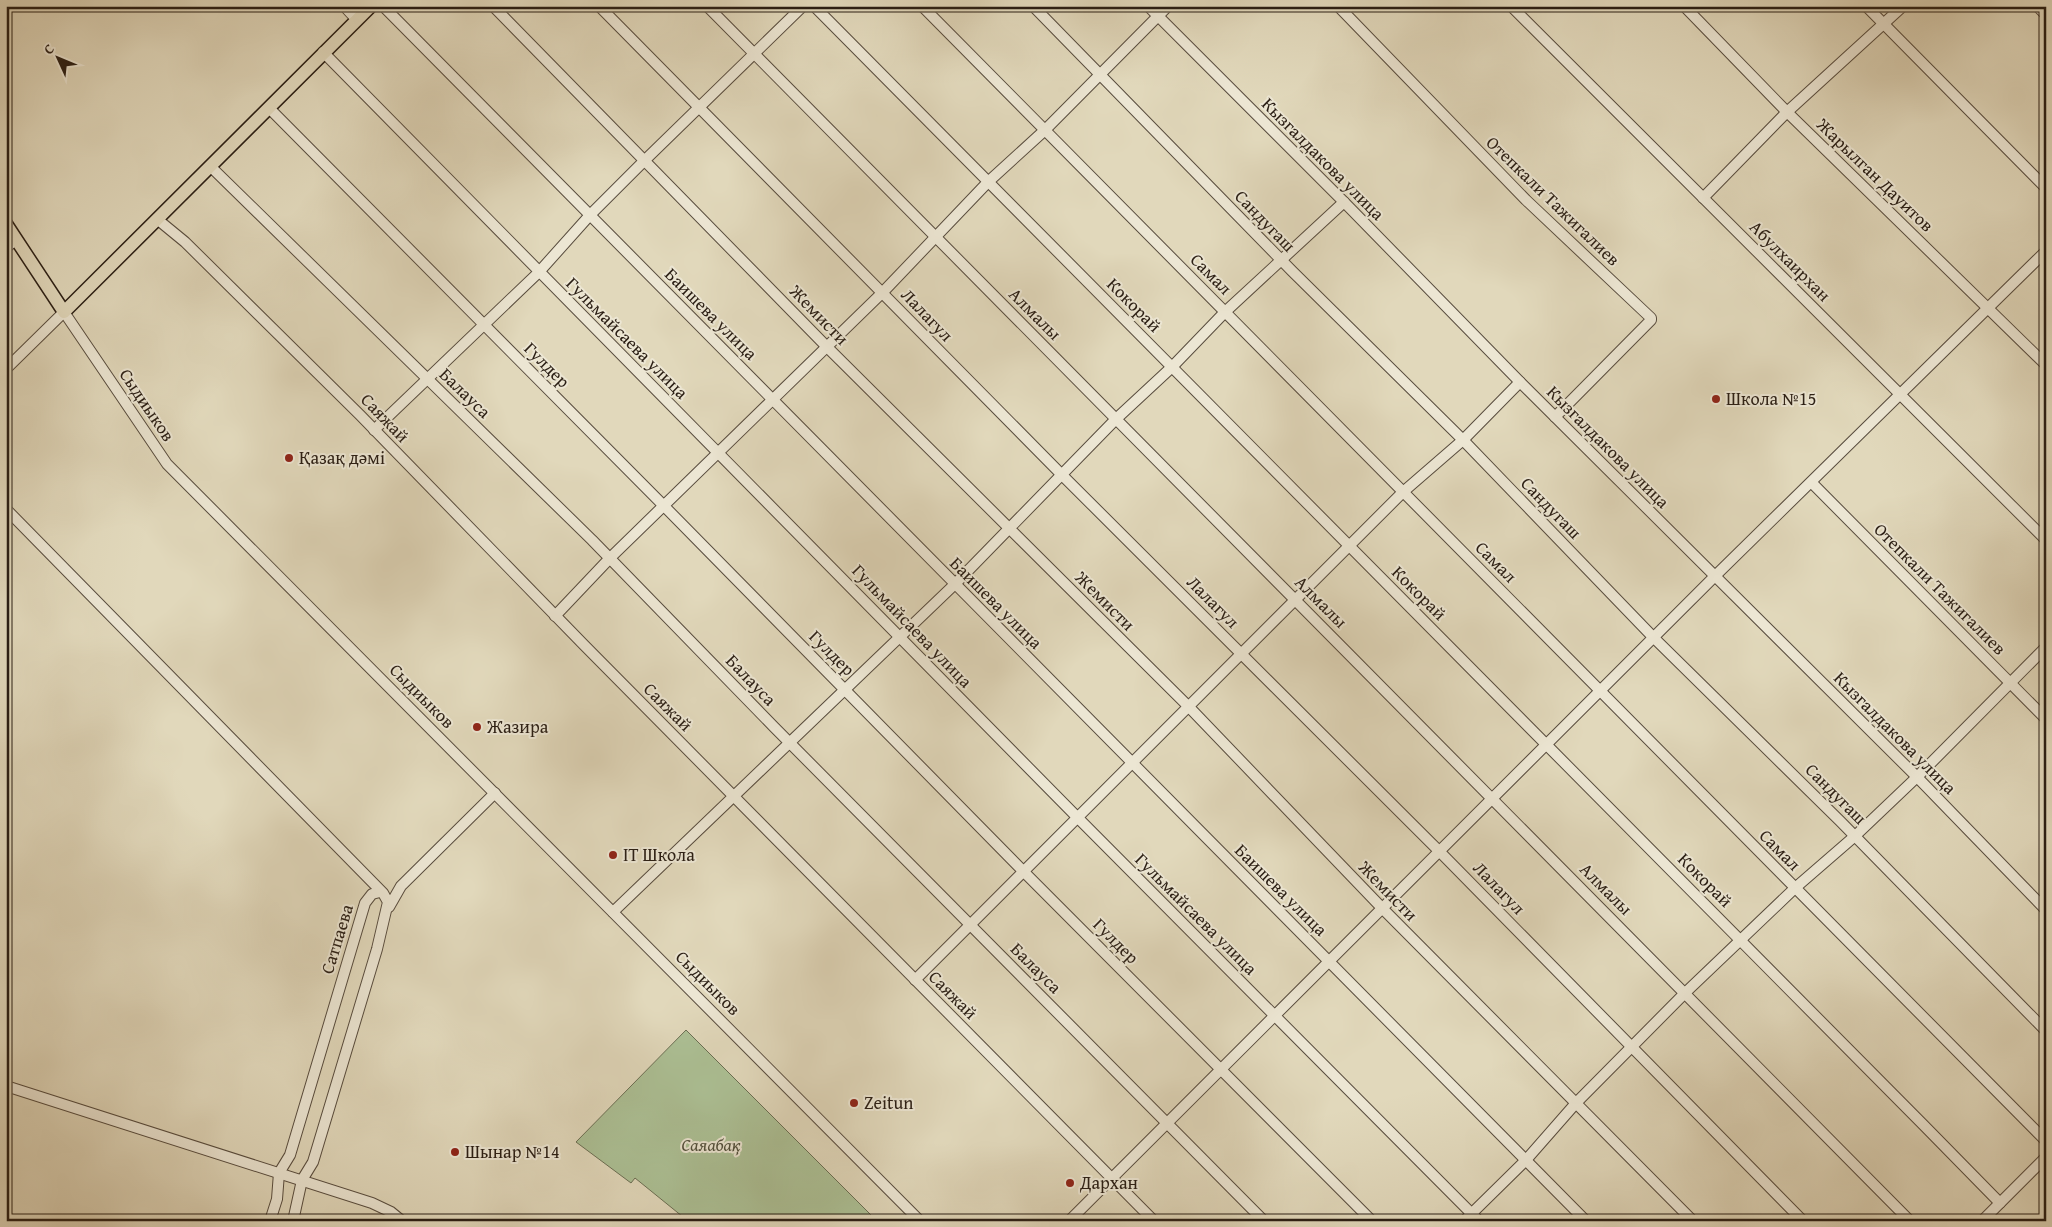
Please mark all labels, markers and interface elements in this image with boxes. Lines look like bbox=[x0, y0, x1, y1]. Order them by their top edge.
north arrow bbox=[32, 32, 82, 82]
text: С bbox=[39, 39, 59, 59]
street label: Кызгалдакова улица bbox=[1256, 91, 1391, 227]
street label: Жарылган Дауитов bbox=[1810, 111, 1940, 238]
street label: Отепкали Тажигалиев bbox=[1480, 129, 1627, 272]
street label: Сандугаш bbox=[1229, 183, 1302, 258]
street label: Абулхаирхан bbox=[1743, 214, 1837, 308]
street label: Самал bbox=[1184, 247, 1239, 301]
street label: Баишева улица bbox=[659, 261, 764, 366]
street label: Гульмайсаева улица bbox=[560, 270, 695, 405]
street label: Кокорай bbox=[1101, 271, 1168, 338]
street label: Жемисти bbox=[783, 277, 855, 351]
street label: Алмалы bbox=[1003, 281, 1068, 346]
street label: Лалагул bbox=[895, 282, 960, 348]
street label: Гулдер bbox=[518, 335, 577, 394]
street label: Балауса bbox=[433, 361, 498, 425]
street label: Сыдиыков bbox=[113, 363, 182, 447]
street label: Кызгалдакова улица bbox=[1541, 379, 1676, 515]
place label: Школа №15 bbox=[1726, 385, 1816, 412]
street label: Саяжай bbox=[355, 387, 416, 449]
marker: Школа №15 bbox=[1710, 393, 1722, 405]
place label: Қазақ дәмі bbox=[299, 444, 385, 471]
marker: Қазақ дәмі bbox=[283, 452, 295, 464]
street label: Сандугаш bbox=[1515, 470, 1588, 545]
street label: Отепкали Тажигалиев bbox=[1868, 516, 2013, 661]
street label: Самал bbox=[1469, 535, 1524, 589]
street label: Баишева улица bbox=[944, 550, 1049, 655]
street label: Гульмайсаева улица bbox=[846, 558, 979, 694]
street label: Кокорай bbox=[1386, 559, 1453, 626]
street label: Жемисти bbox=[1068, 564, 1142, 637]
street label: Лалагул bbox=[1181, 569, 1246, 634]
street label: Алмалы bbox=[1289, 569, 1354, 634]
street label: Гулдер bbox=[803, 623, 862, 682]
street label: Балауса bbox=[720, 648, 783, 712]
street label: Сыдиыков bbox=[384, 657, 461, 735]
street label: Кызгалдакова улица bbox=[1828, 665, 1963, 801]
street label: Саяжай bbox=[638, 676, 699, 738]
place label: Жазира bbox=[486, 713, 549, 740]
marker: Жазира bbox=[471, 721, 483, 733]
street label: Сандугаш bbox=[1799, 757, 1874, 831]
street label: Самал bbox=[1753, 823, 1808, 877]
street label: Баишева улица bbox=[1229, 837, 1334, 942]
place label: IT Школа bbox=[623, 841, 695, 868]
street label: Гульмайсаева улица bbox=[1129, 846, 1264, 981]
street label: Кокорай bbox=[1672, 846, 1739, 913]
marker: IT Школа bbox=[607, 849, 619, 861]
street label: Жемисти bbox=[1352, 853, 1424, 927]
street label: Лалагул bbox=[1467, 855, 1532, 921]
street label: Алмалы bbox=[1574, 856, 1639, 921]
street label: Сатпаева bbox=[313, 900, 360, 977]
street label: Гулдер bbox=[1087, 911, 1146, 970]
street label: Балауса bbox=[1005, 936, 1068, 1000]
street label: Сыдиыков bbox=[670, 944, 747, 1022]
street label: Саяжай bbox=[923, 964, 984, 1026]
place label: Zeitun bbox=[864, 1089, 913, 1116]
marker: Zeitun bbox=[848, 1097, 860, 1109]
park label: Саяабақ bbox=[681, 1131, 741, 1158]
place label: Шынар №14 bbox=[465, 1138, 560, 1165]
marker: Шынар №14 bbox=[449, 1146, 461, 1158]
place label: Дархан bbox=[1079, 1169, 1138, 1196]
marker: Дархан bbox=[1064, 1177, 1076, 1189]

